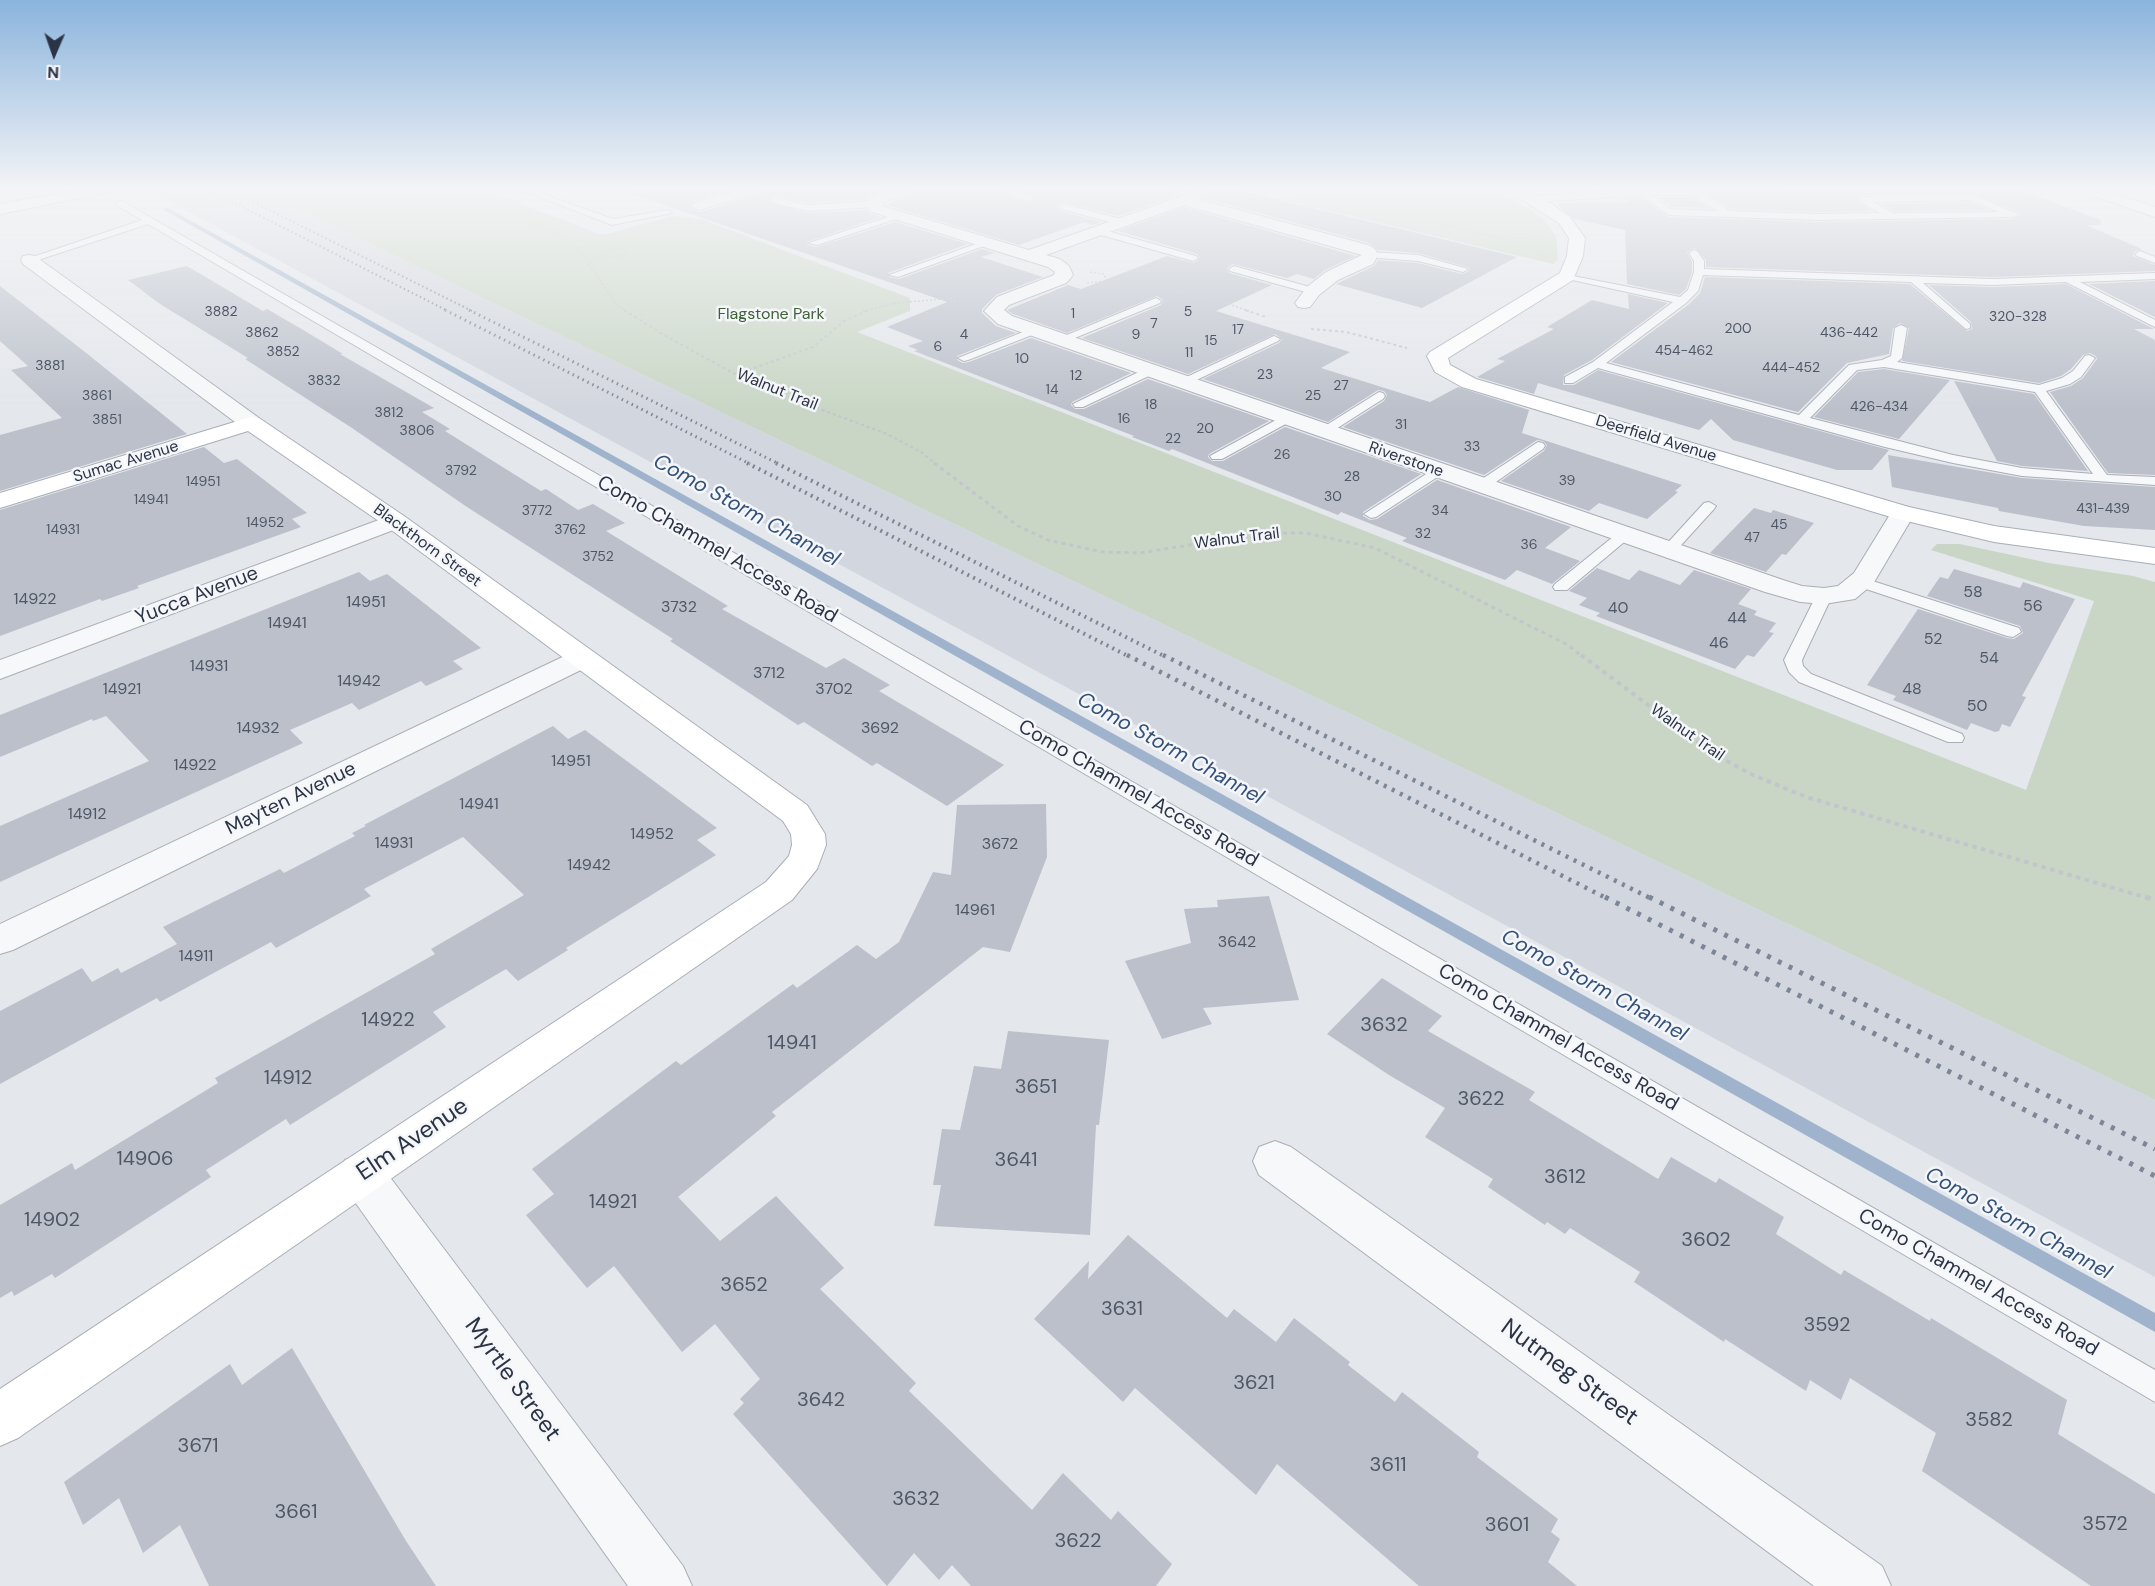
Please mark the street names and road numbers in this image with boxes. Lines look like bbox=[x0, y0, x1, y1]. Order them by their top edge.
street label: Walnut Trail bbox=[734, 365, 820, 415]
street label: Deerfield Avenue bbox=[1593, 411, 1719, 467]
street label: Sumac Avenue bbox=[71, 437, 181, 487]
street label: Riverstone bbox=[1366, 438, 1446, 482]
street label: Como Chammel Access Road bbox=[593, 471, 841, 629]
street label: Blackthorn Street bbox=[369, 500, 485, 592]
street label: Walnut Trail bbox=[1193, 524, 1281, 554]
street label: Yucca Avenue bbox=[132, 562, 262, 630]
street label: Walnut Trail bbox=[1646, 700, 1728, 766]
street label: Como Chammel Access Road bbox=[1014, 715, 1262, 873]
street label: Mayten Avenue bbox=[222, 757, 360, 841]
street label: Como Chammel Access Road bbox=[1434, 959, 1682, 1117]
street label: Elm Avenue bbox=[352, 1092, 474, 1188]
street label: Como Chammel Access Road bbox=[1854, 1204, 2102, 1362]
street label: Myrtle Street bbox=[458, 1313, 566, 1447]
street label: Nutmeg Street bbox=[1495, 1314, 1643, 1432]

